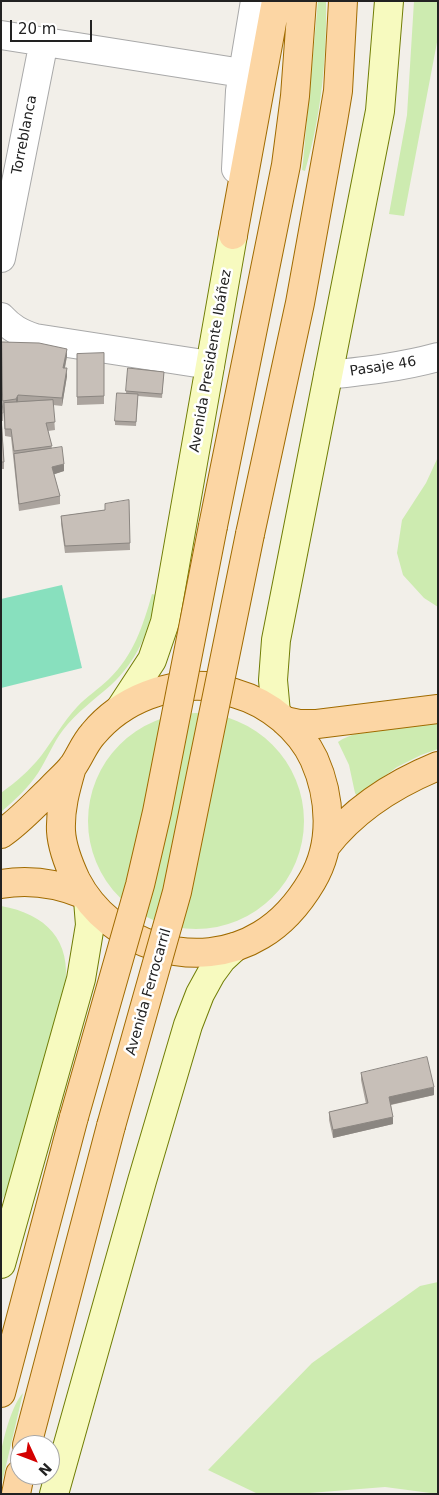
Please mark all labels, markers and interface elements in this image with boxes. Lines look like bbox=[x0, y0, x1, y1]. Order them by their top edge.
scale bar bbox=[12, 10, 95, 42]
text: 20 m bbox=[18, 20, 56, 38]
street label: Torreblanca bbox=[9, 94, 41, 176]
street label: Avenida Presidente Ibáñez bbox=[187, 268, 235, 454]
street label: Pasaje 46 bbox=[349, 353, 417, 381]
street label: Avenida Ferrocarril bbox=[123, 927, 175, 1057]
north arrow bbox=[10, 1435, 60, 1485]
text: N bbox=[35, 1460, 55, 1479]

